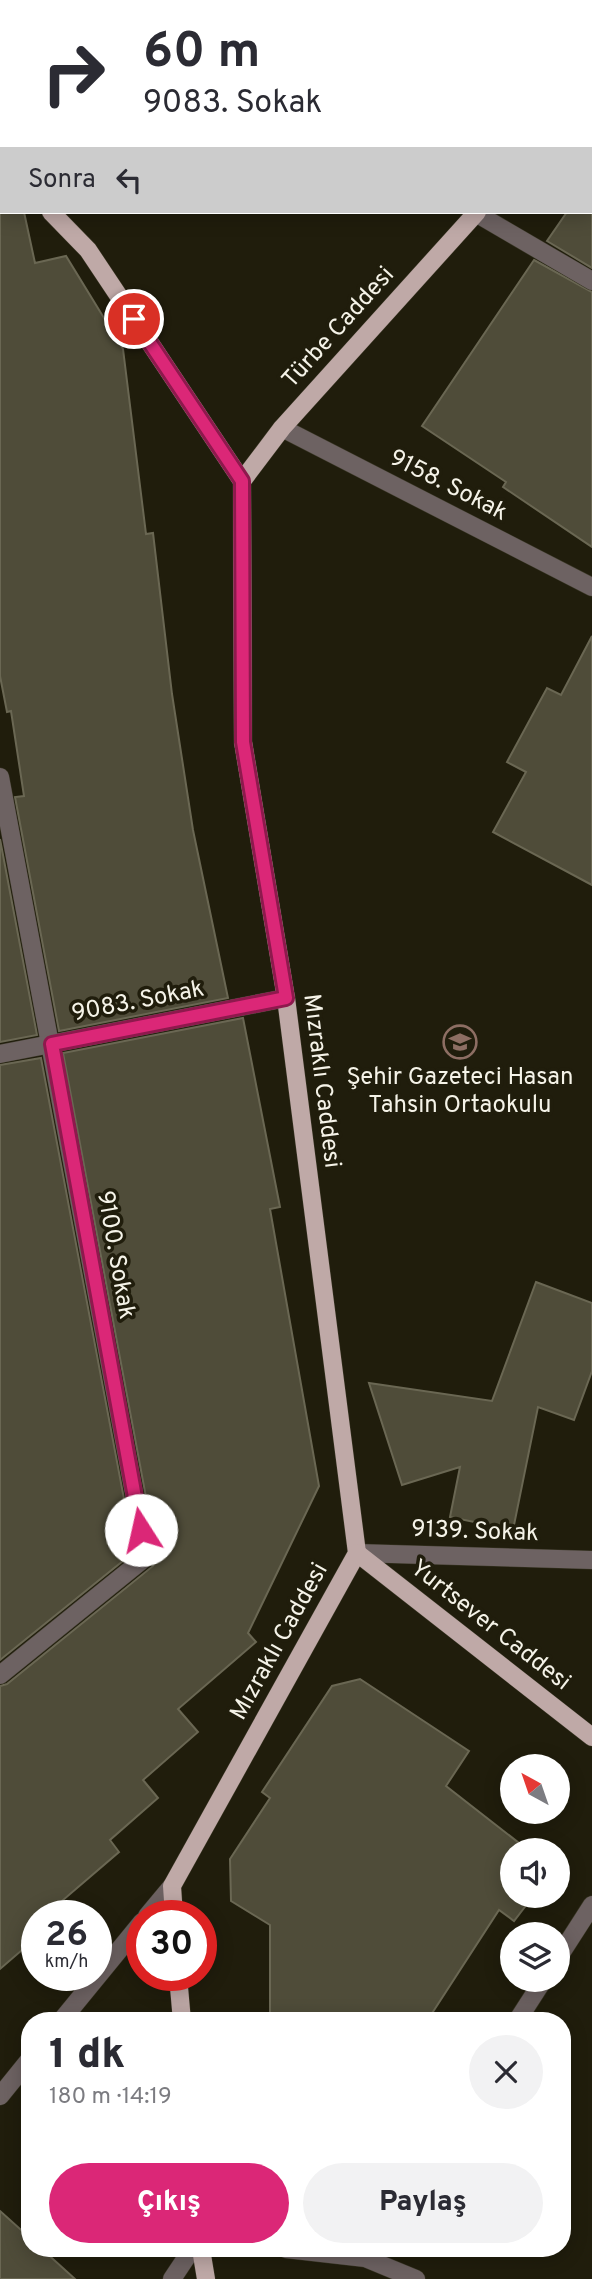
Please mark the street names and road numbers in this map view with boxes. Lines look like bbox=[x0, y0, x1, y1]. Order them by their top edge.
street label: Türbe Caddesi bbox=[276, 261, 402, 395]
street label: 9158. Sokak bbox=[384, 443, 512, 529]
street label: 9083. Sokak bbox=[69, 974, 207, 1030]
street label: Mızraklı Caddesi bbox=[295, 992, 347, 1170]
street label: 9100. Sokak bbox=[89, 1188, 141, 1322]
street label: 9139. Sokak bbox=[411, 1515, 539, 1549]
street label: Yurtsever Caddesi bbox=[404, 1554, 576, 1698]
street label: Mızraklı Caddesi bbox=[224, 1558, 336, 1726]

